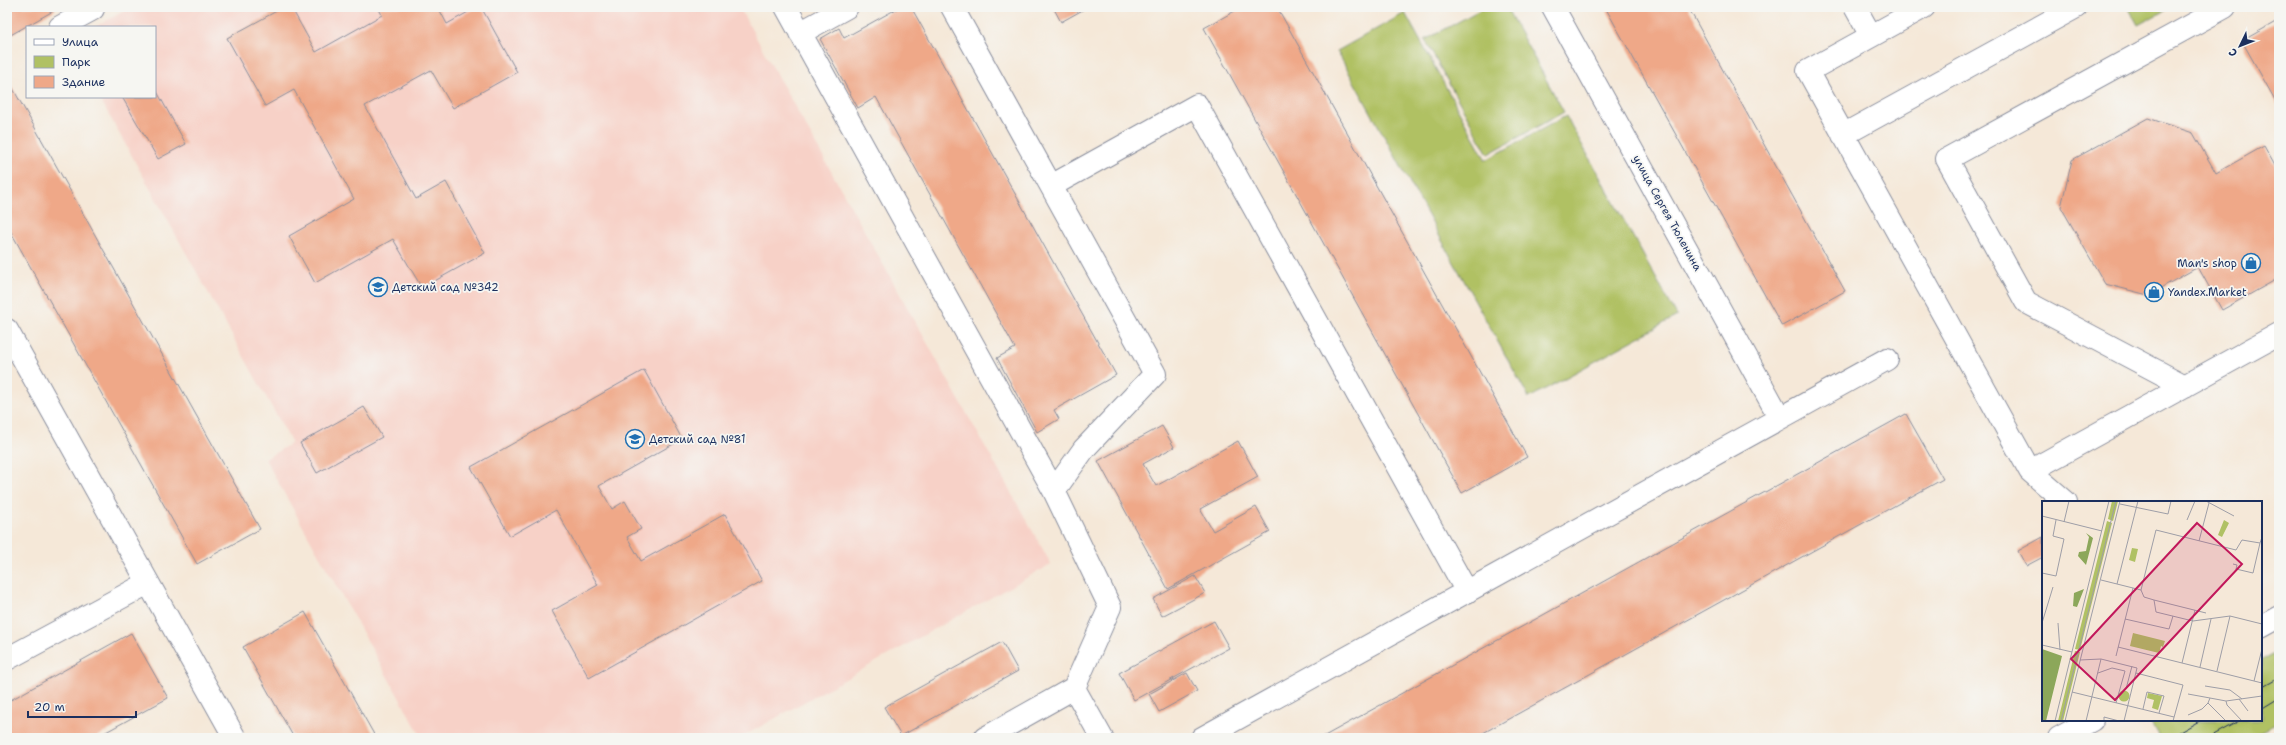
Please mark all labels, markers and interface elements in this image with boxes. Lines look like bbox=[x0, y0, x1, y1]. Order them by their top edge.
legend bbox=[26, 26, 156, 98]
north arrow bbox=[2220, 26, 2260, 66]
text: Улица bbox=[62, 34, 99, 50]
text: С bbox=[2225, 45, 2241, 60]
text: Парк bbox=[62, 54, 91, 70]
text: Здание bbox=[62, 74, 106, 90]
street label: улица Сергея Тюленина bbox=[1629, 152, 1705, 274]
shop icon: Man's shop bbox=[2240, 252, 2262, 274]
place label: Man's shop bbox=[2177, 256, 2237, 271]
school or university icon: Детский сад №342 bbox=[367, 276, 389, 298]
place label: Детский сад №342 bbox=[392, 280, 499, 295]
shop icon: Yandex.Market bbox=[2143, 281, 2165, 303]
place label: Yandex.Market bbox=[2168, 285, 2247, 300]
school or university icon: Детский сад №81 bbox=[624, 428, 646, 450]
place label: Детский сад №81 bbox=[649, 432, 746, 447]
inset map bbox=[2042, 501, 2262, 721]
scale bar bbox=[28, 693, 136, 719]
text: 20 m bbox=[34, 699, 65, 715]

